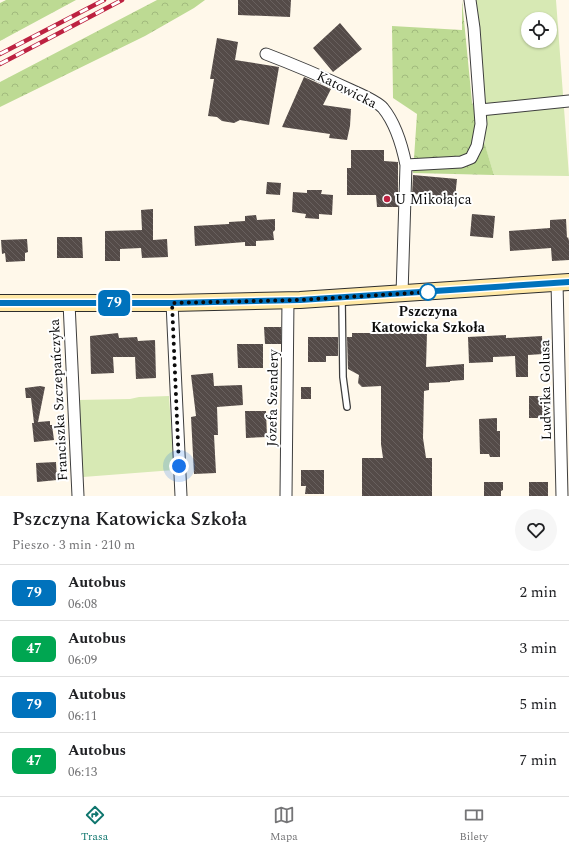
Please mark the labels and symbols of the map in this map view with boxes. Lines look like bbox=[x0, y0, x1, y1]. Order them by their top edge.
street label: Katowicka bbox=[313, 65, 381, 114]
place label: U Mikołajca bbox=[395, 189, 472, 210]
marker: U Mikołajca bbox=[382, 194, 392, 204]
marker: Pszczyna Katowicka Szkoła bbox=[419, 283, 437, 301]
line badge: 79 bbox=[96, 290, 132, 316]
place label: Pszczyna Katowicka Szkoła bbox=[371, 301, 486, 338]
street label: Franciszka Szczepańczyka bbox=[44, 318, 73, 482]
street label: Ludwika Golusa bbox=[534, 339, 557, 440]
street label: Józefa Szendery bbox=[261, 348, 284, 447]
your location bbox=[169, 456, 189, 476]

